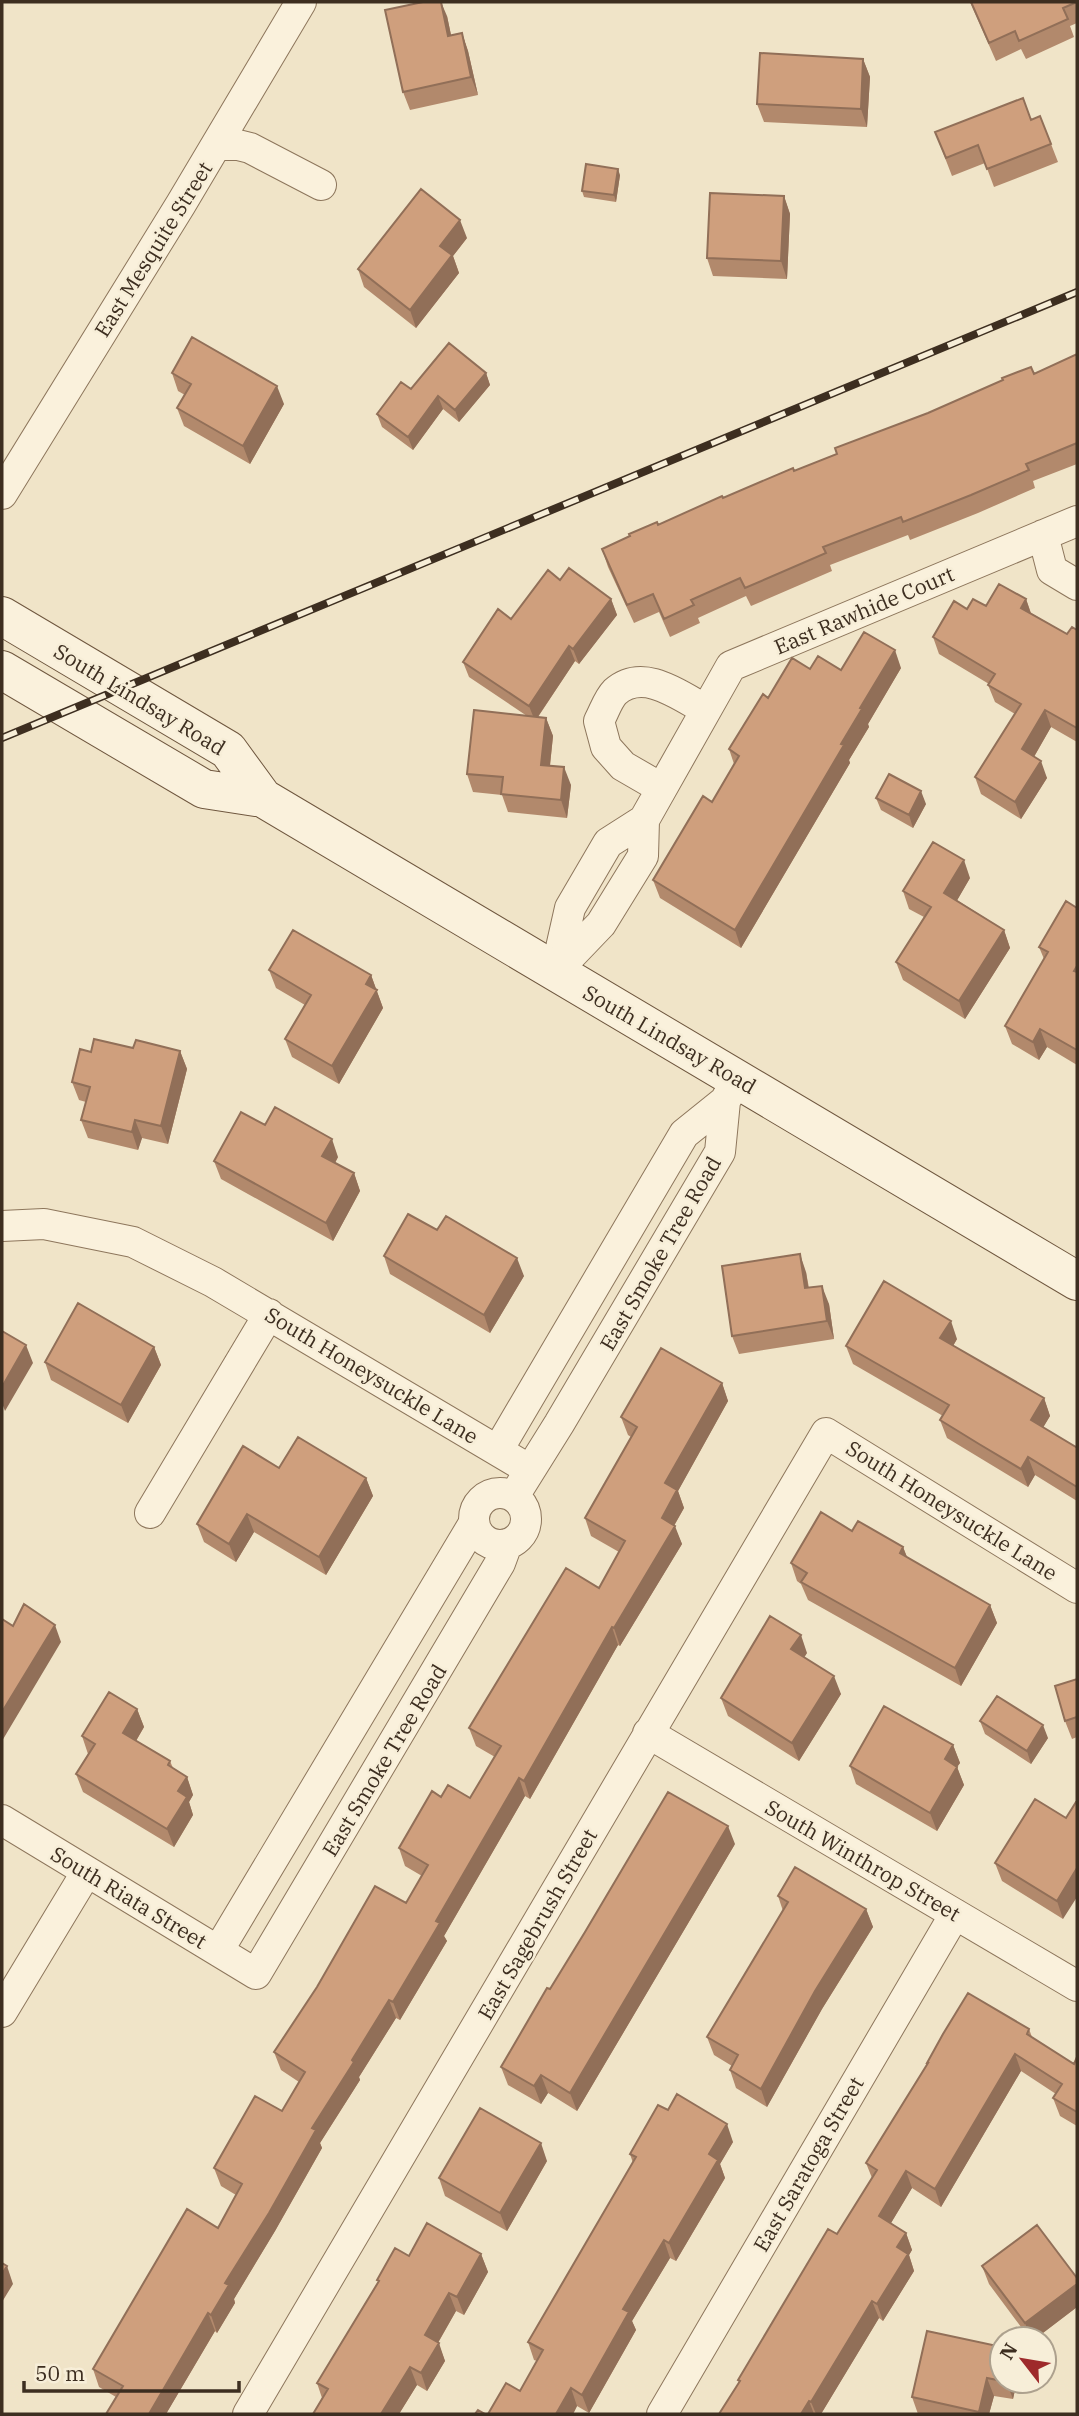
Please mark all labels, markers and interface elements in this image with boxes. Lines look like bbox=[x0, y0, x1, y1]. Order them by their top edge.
street label: East Mesquite Street bbox=[88, 156, 218, 342]
street label: East Rawhide Court bbox=[770, 559, 958, 661]
street label: South Lindsay Road bbox=[49, 637, 231, 761]
street label: South Lindsay Road bbox=[578, 978, 762, 1100]
street label: East Smoke Tree Road bbox=[593, 1151, 727, 1355]
street label: South Honeysuckle Lane bbox=[260, 1300, 484, 1450]
street label: South Honeysuckle Lane bbox=[841, 1433, 1063, 1587]
street label: East Smoke Tree Road bbox=[315, 1658, 453, 1861]
street label: South Winthrop Street bbox=[760, 1793, 966, 1927]
street label: East Sagebrush Street bbox=[471, 1823, 603, 2025]
street label: South Riata Street bbox=[46, 1839, 212, 1955]
street label: East Saratoga Street bbox=[746, 2071, 870, 2257]
north arrow bbox=[988, 2325, 1058, 2395]
text: N bbox=[994, 2339, 1023, 2364]
scale bar bbox=[24, 2350, 240, 2394]
text: 50 m bbox=[35, 2359, 85, 2387]

